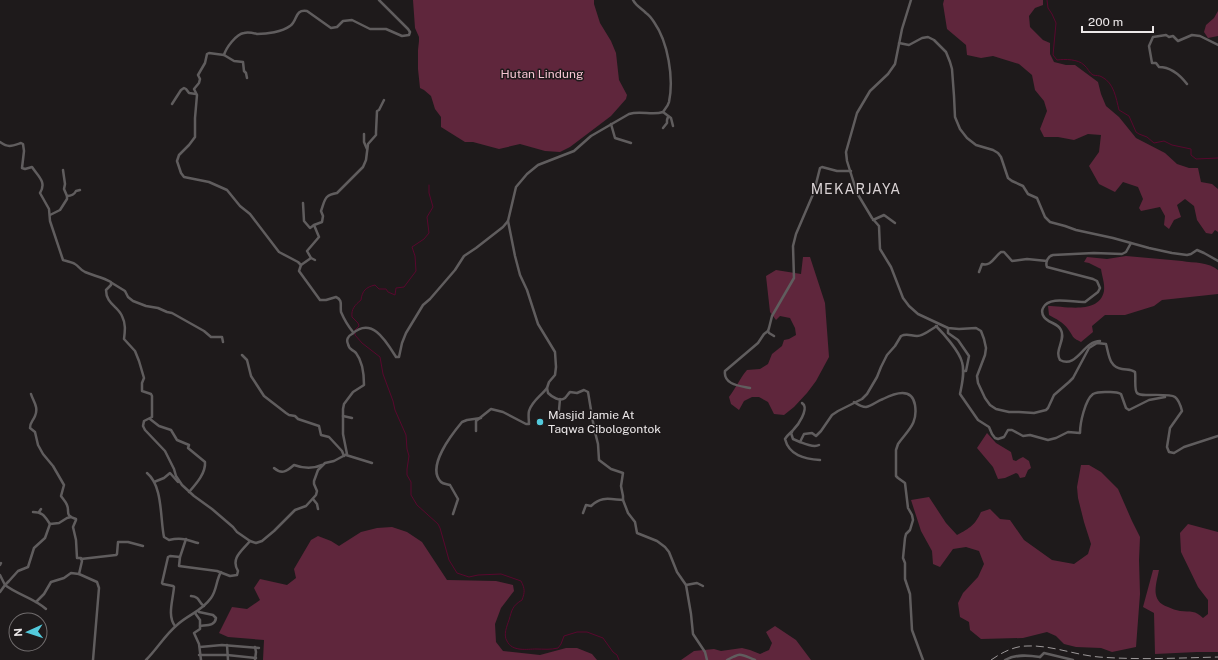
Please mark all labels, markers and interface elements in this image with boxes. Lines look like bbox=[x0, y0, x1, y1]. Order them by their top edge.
scale bar bbox=[1082, 8, 1153, 34]
text: 200 m bbox=[1088, 15, 1123, 29]
park label: Hutan Lindung bbox=[501, 67, 583, 81]
district label: MEKARJAYA bbox=[811, 181, 901, 197]
place label: Masjid Jamie At Taqwa Cibologontok bbox=[548, 408, 661, 436]
marker: Masjid Jamie At Taqwa Cibologontok bbox=[535, 417, 545, 427]
north arrow bbox=[8, 612, 48, 652]
text: N bbox=[12, 628, 24, 637]

